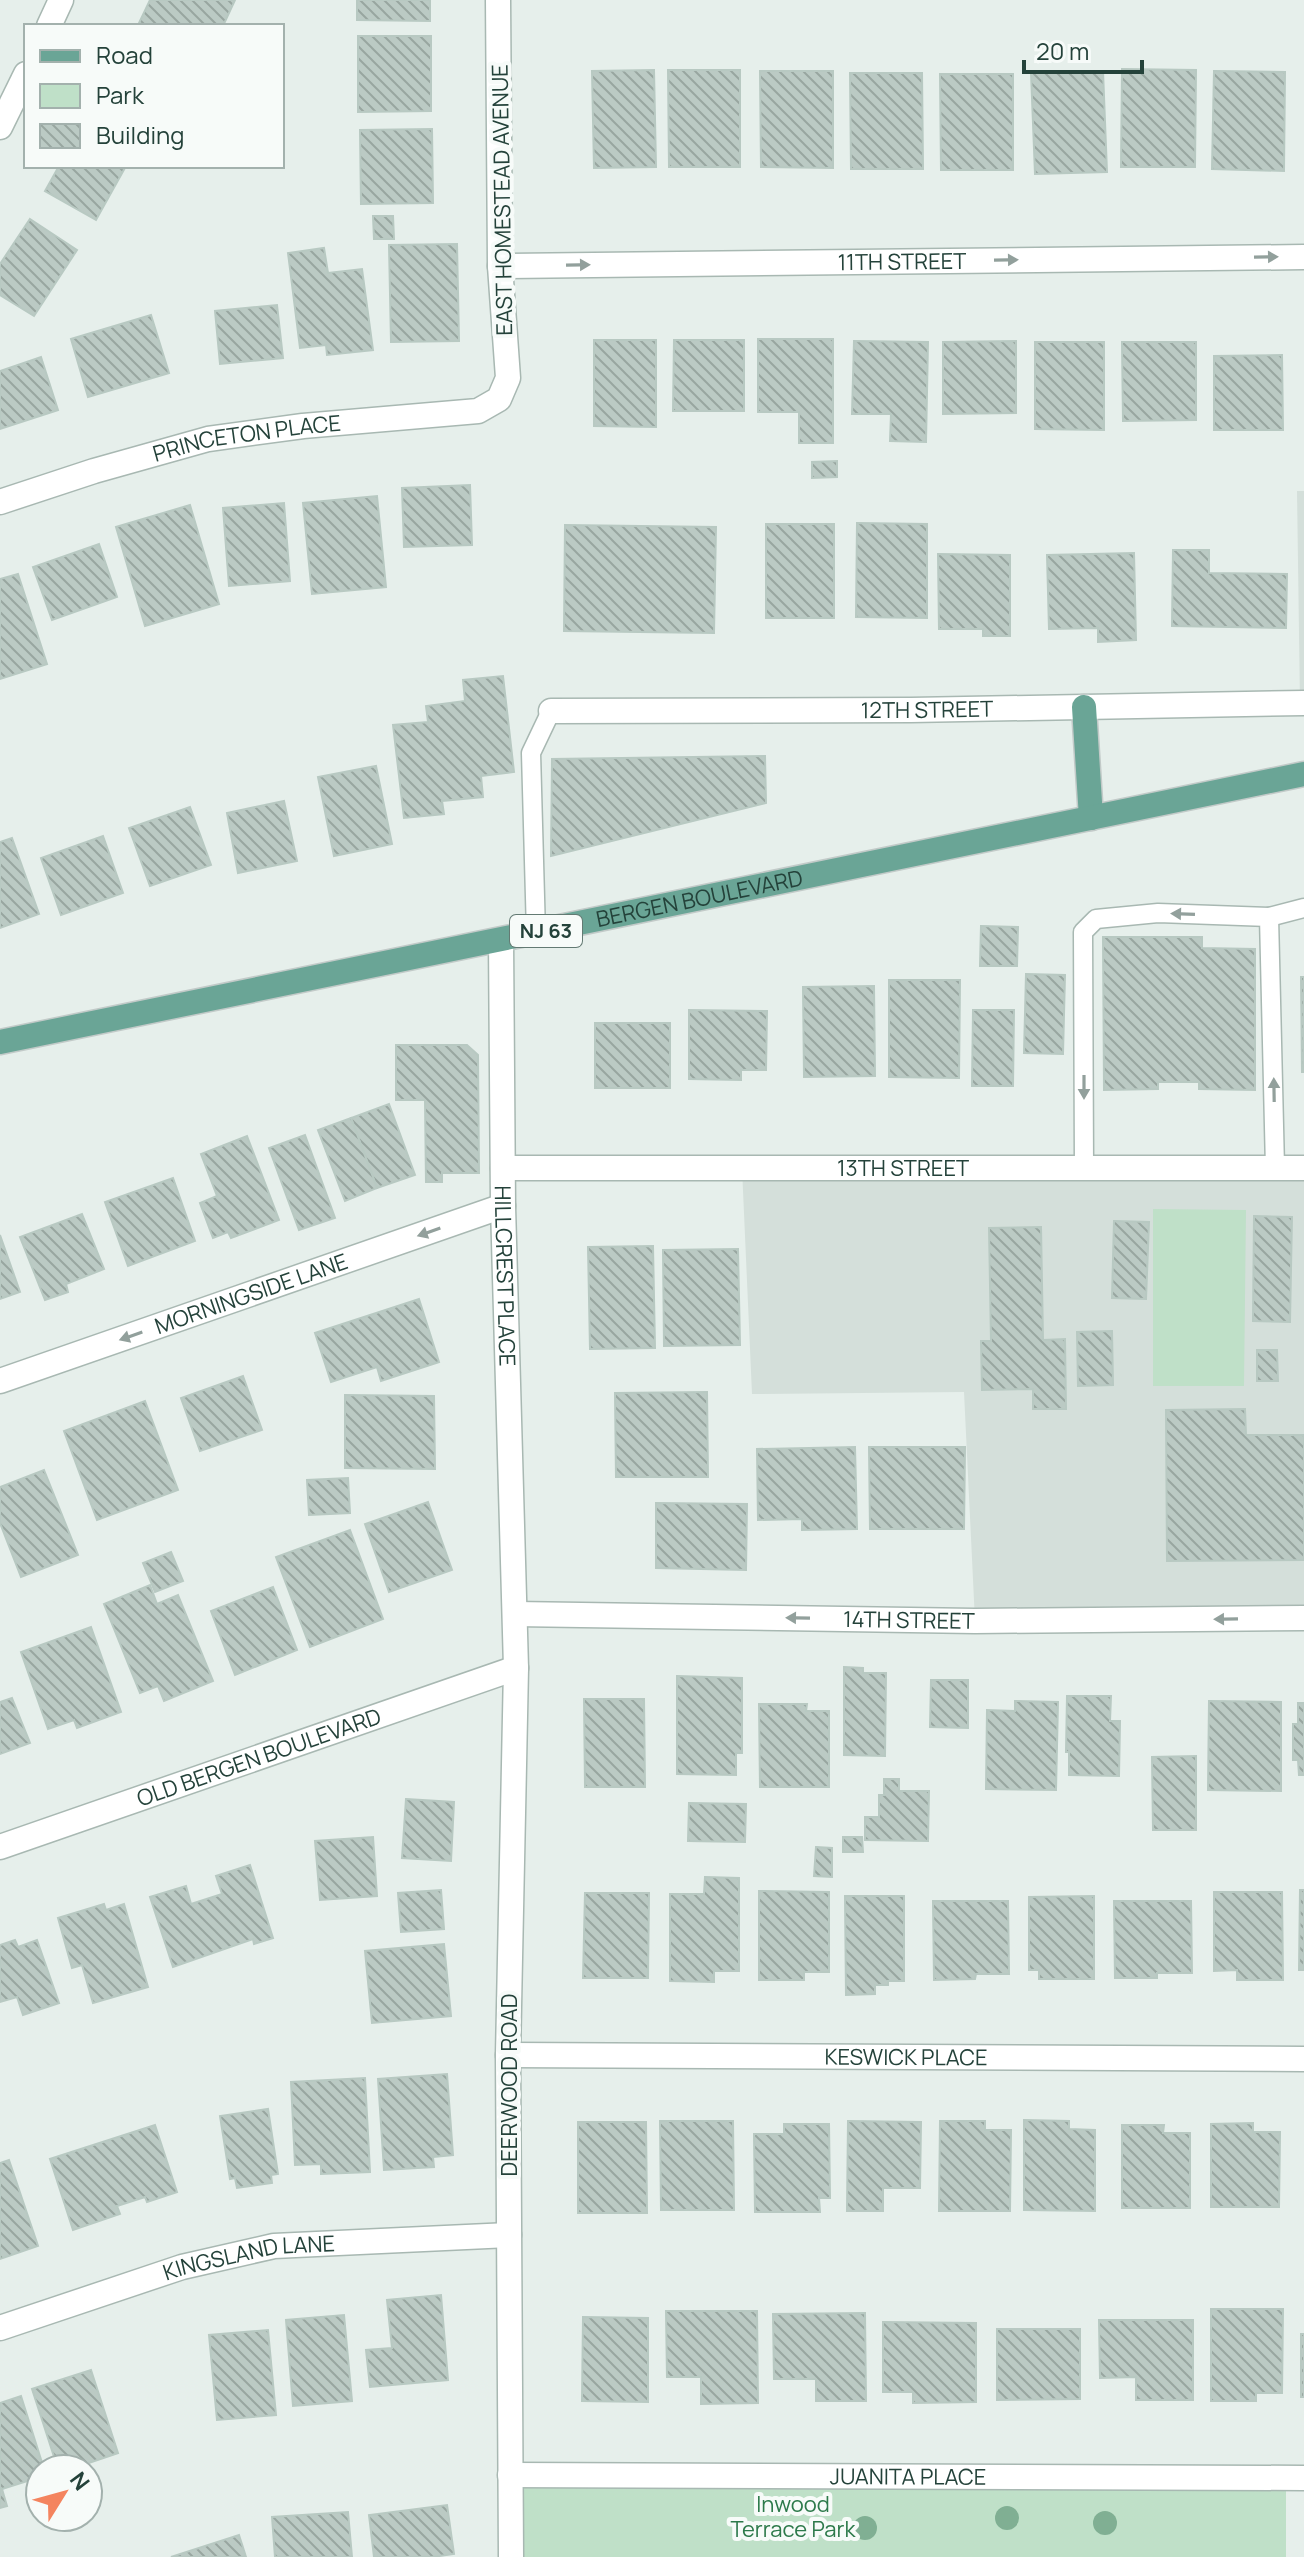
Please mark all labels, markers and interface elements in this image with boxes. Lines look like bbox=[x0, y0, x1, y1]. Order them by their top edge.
legend bbox=[24, 24, 284, 168]
scale bar bbox=[1024, 24, 1142, 74]
text: 20 m bbox=[1036, 34, 1089, 67]
text: Road bbox=[96, 38, 153, 71]
street label: EAST HOMESTEAD AVENUE bbox=[485, 64, 519, 336]
text: Park bbox=[96, 78, 145, 111]
text: Building bbox=[96, 118, 184, 151]
street label: 11TH STREET bbox=[838, 246, 966, 277]
one-way arrow bbox=[1254, 251, 1279, 263]
one-way arrow bbox=[994, 254, 1019, 266]
one-way arrow bbox=[566, 259, 591, 271]
street label: PRINCETON PLACE bbox=[149, 408, 342, 469]
street label: 12TH STREET bbox=[861, 694, 994, 725]
street label: BERGEN BOULEVARD bbox=[593, 862, 805, 934]
one-way arrow bbox=[1170, 907, 1195, 920]
road number: NJ 63 bbox=[510, 915, 582, 947]
one-way arrow bbox=[1078, 1075, 1090, 1100]
one-way arrow bbox=[1267, 1077, 1280, 1102]
street label: 13TH STREET bbox=[837, 1153, 969, 1183]
street label: HILLCREST PLACE bbox=[488, 1185, 523, 1367]
one-way arrow bbox=[417, 1226, 441, 1238]
street label: MORNINGSIDE LANE bbox=[151, 1246, 352, 1341]
one-way arrow bbox=[118, 1330, 142, 1342]
street label: 14TH STREET bbox=[843, 1604, 975, 1636]
one-way arrow bbox=[785, 1612, 810, 1625]
one-way arrow bbox=[1213, 1612, 1238, 1625]
street label: OLD BERGEN BOULEVARD bbox=[133, 1701, 385, 1813]
street label: DEERWOOD ROAD bbox=[494, 1994, 524, 2176]
street label: KESWICK PLACE bbox=[824, 2042, 988, 2072]
street label: KINGSLAND LANE bbox=[159, 2228, 336, 2287]
north arrow bbox=[24, 2453, 104, 2533]
street label: JUANITA PLACE bbox=[830, 2461, 986, 2492]
text: N bbox=[63, 2466, 97, 2496]
park label: Inwood Terrace Park bbox=[731, 2489, 856, 2544]

